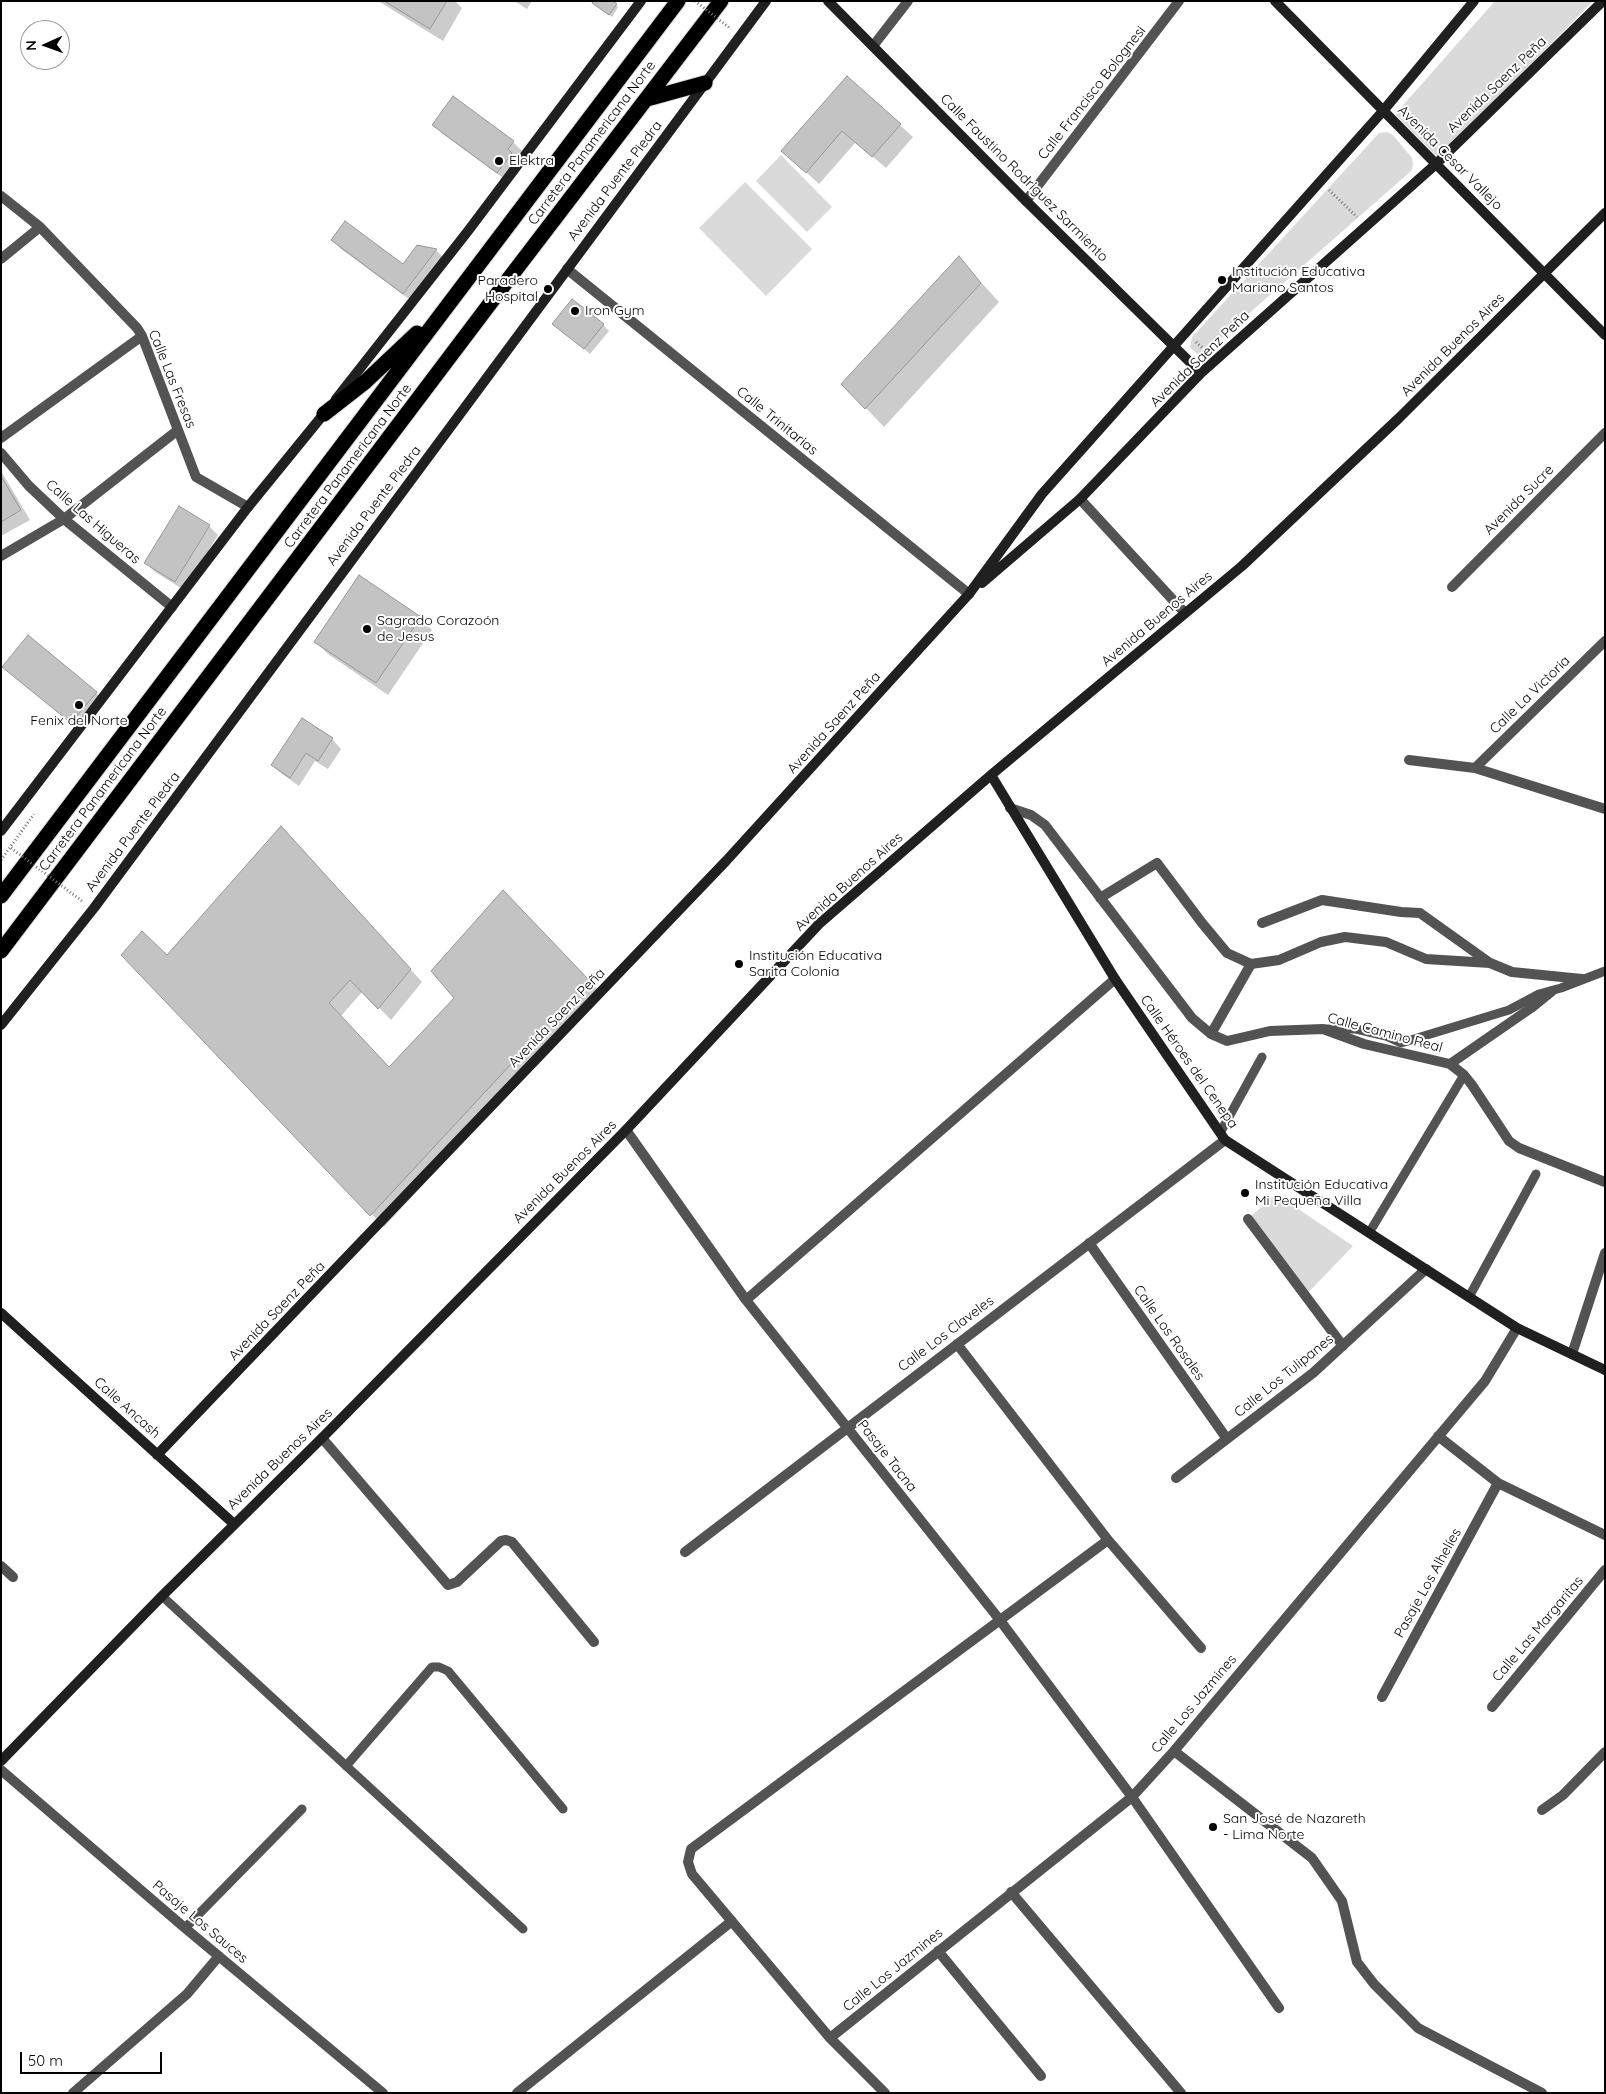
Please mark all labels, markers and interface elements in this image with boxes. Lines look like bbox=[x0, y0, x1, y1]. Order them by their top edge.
north arrow bbox=[20, 20, 70, 70]
street label: Calle Francisco Bolognesi bbox=[1035, 23, 1149, 163]
street label: Avenida Saenz Peña bbox=[1444, 33, 1550, 137]
text: N bbox=[22, 40, 40, 51]
street label: Carretera Panamericana Norte bbox=[525, 58, 659, 228]
street label: Calle Faustino Rodriguez Sarmiento bbox=[937, 91, 1111, 265]
street label: Avenida Cesar Vallejo bbox=[1394, 102, 1506, 214]
street label: Avenida Puente Piedra bbox=[564, 118, 666, 244]
place label: Elektra bbox=[509, 153, 554, 169]
marker: Elektra bbox=[493, 155, 505, 167]
place label: Institución Educativa Mariano Santos bbox=[1232, 264, 1365, 296]
place label: Paradero Hospital bbox=[478, 273, 538, 306]
marker: Institución Educativa Mariano Santos bbox=[1216, 274, 1228, 286]
marker: Paradero Hospital bbox=[542, 283, 554, 295]
street label: Avenida Buenos Aires bbox=[1398, 290, 1508, 400]
place label: Iron Gym bbox=[585, 303, 644, 319]
marker: Iron Gym bbox=[569, 305, 581, 317]
street label: Avenida Saenz Peña bbox=[1147, 307, 1253, 411]
street label: Calle Las Fresas bbox=[145, 327, 199, 431]
street label: Carretera Panamericana Norte bbox=[281, 381, 415, 551]
street label: Calle Trinitarias bbox=[733, 383, 821, 459]
street label: Avenida Puente Piedra bbox=[323, 443, 425, 569]
street label: Avenida Sucre bbox=[1481, 462, 1557, 538]
street label: Calle Las Higueras bbox=[42, 476, 144, 568]
street label: Avenida Buenos Aires bbox=[1098, 568, 1216, 670]
place label: Sagrado Corazoón de Jesus bbox=[377, 613, 499, 646]
marker: Sagrado Corazoón de Jesus bbox=[361, 623, 373, 635]
street label: Calle La Victoria bbox=[1486, 652, 1574, 738]
street label: Avenida Saenz Peña bbox=[784, 669, 884, 777]
marker: Fenix del Norte bbox=[73, 699, 85, 711]
street label: Carretera Panamericana Norte bbox=[36, 704, 170, 874]
place label: Fenix del Norte bbox=[30, 713, 128, 729]
street label: Avenida Puente Piedra bbox=[82, 769, 184, 895]
street label: Avenida Buenos Aires bbox=[792, 829, 906, 935]
place label: Institución Educativa Sarita Colonia bbox=[749, 948, 882, 980]
marker: Institución Educativa Sarita Colonia bbox=[733, 958, 745, 970]
street label: Avenida Saenz Peña bbox=[505, 965, 609, 1071]
street label: Calle Héroes del Cenepa bbox=[1137, 992, 1241, 1132]
street label: Calle Camino Real bbox=[1326, 1010, 1444, 1056]
street label: Avenida Buenos Aires bbox=[510, 1117, 620, 1227]
place label: Institución Educativa Mi Pequeña Villa bbox=[1255, 1177, 1388, 1210]
marker: Institución Educativa Mi Pequeña Villa bbox=[1239, 1187, 1251, 1199]
street label: Avenida Saenz Peña bbox=[225, 1258, 329, 1364]
street label: Calle Los Rosales bbox=[1130, 1282, 1208, 1384]
street label: Calle Los Claveles bbox=[895, 1293, 997, 1375]
street label: Calle Los Tulipanes bbox=[1231, 1331, 1337, 1421]
street label: Calle Ancash bbox=[91, 1374, 163, 1442]
street label: Avenida Buenos Aires bbox=[224, 1405, 336, 1513]
street label: Pasaje Tacna bbox=[854, 1417, 920, 1495]
street label: Pasaje Los Alhelíes bbox=[1391, 1525, 1465, 1641]
street label: Calle Las Margaritas bbox=[1489, 1573, 1587, 1685]
street label: Calle Los Jazmines bbox=[1148, 1651, 1240, 1757]
place label: San José de Nazareth - Lima Norte bbox=[1223, 1811, 1366, 1844]
marker: San José de Nazareth - Lima Norte bbox=[1207, 1821, 1219, 1833]
street label: Pasaje Los Sauces bbox=[149, 1877, 251, 1967]
street label: Calle Los Jazmines bbox=[840, 1925, 946, 2015]
scale bar bbox=[22, 2042, 165, 2074]
text: 50 m bbox=[28, 2051, 63, 2070]

